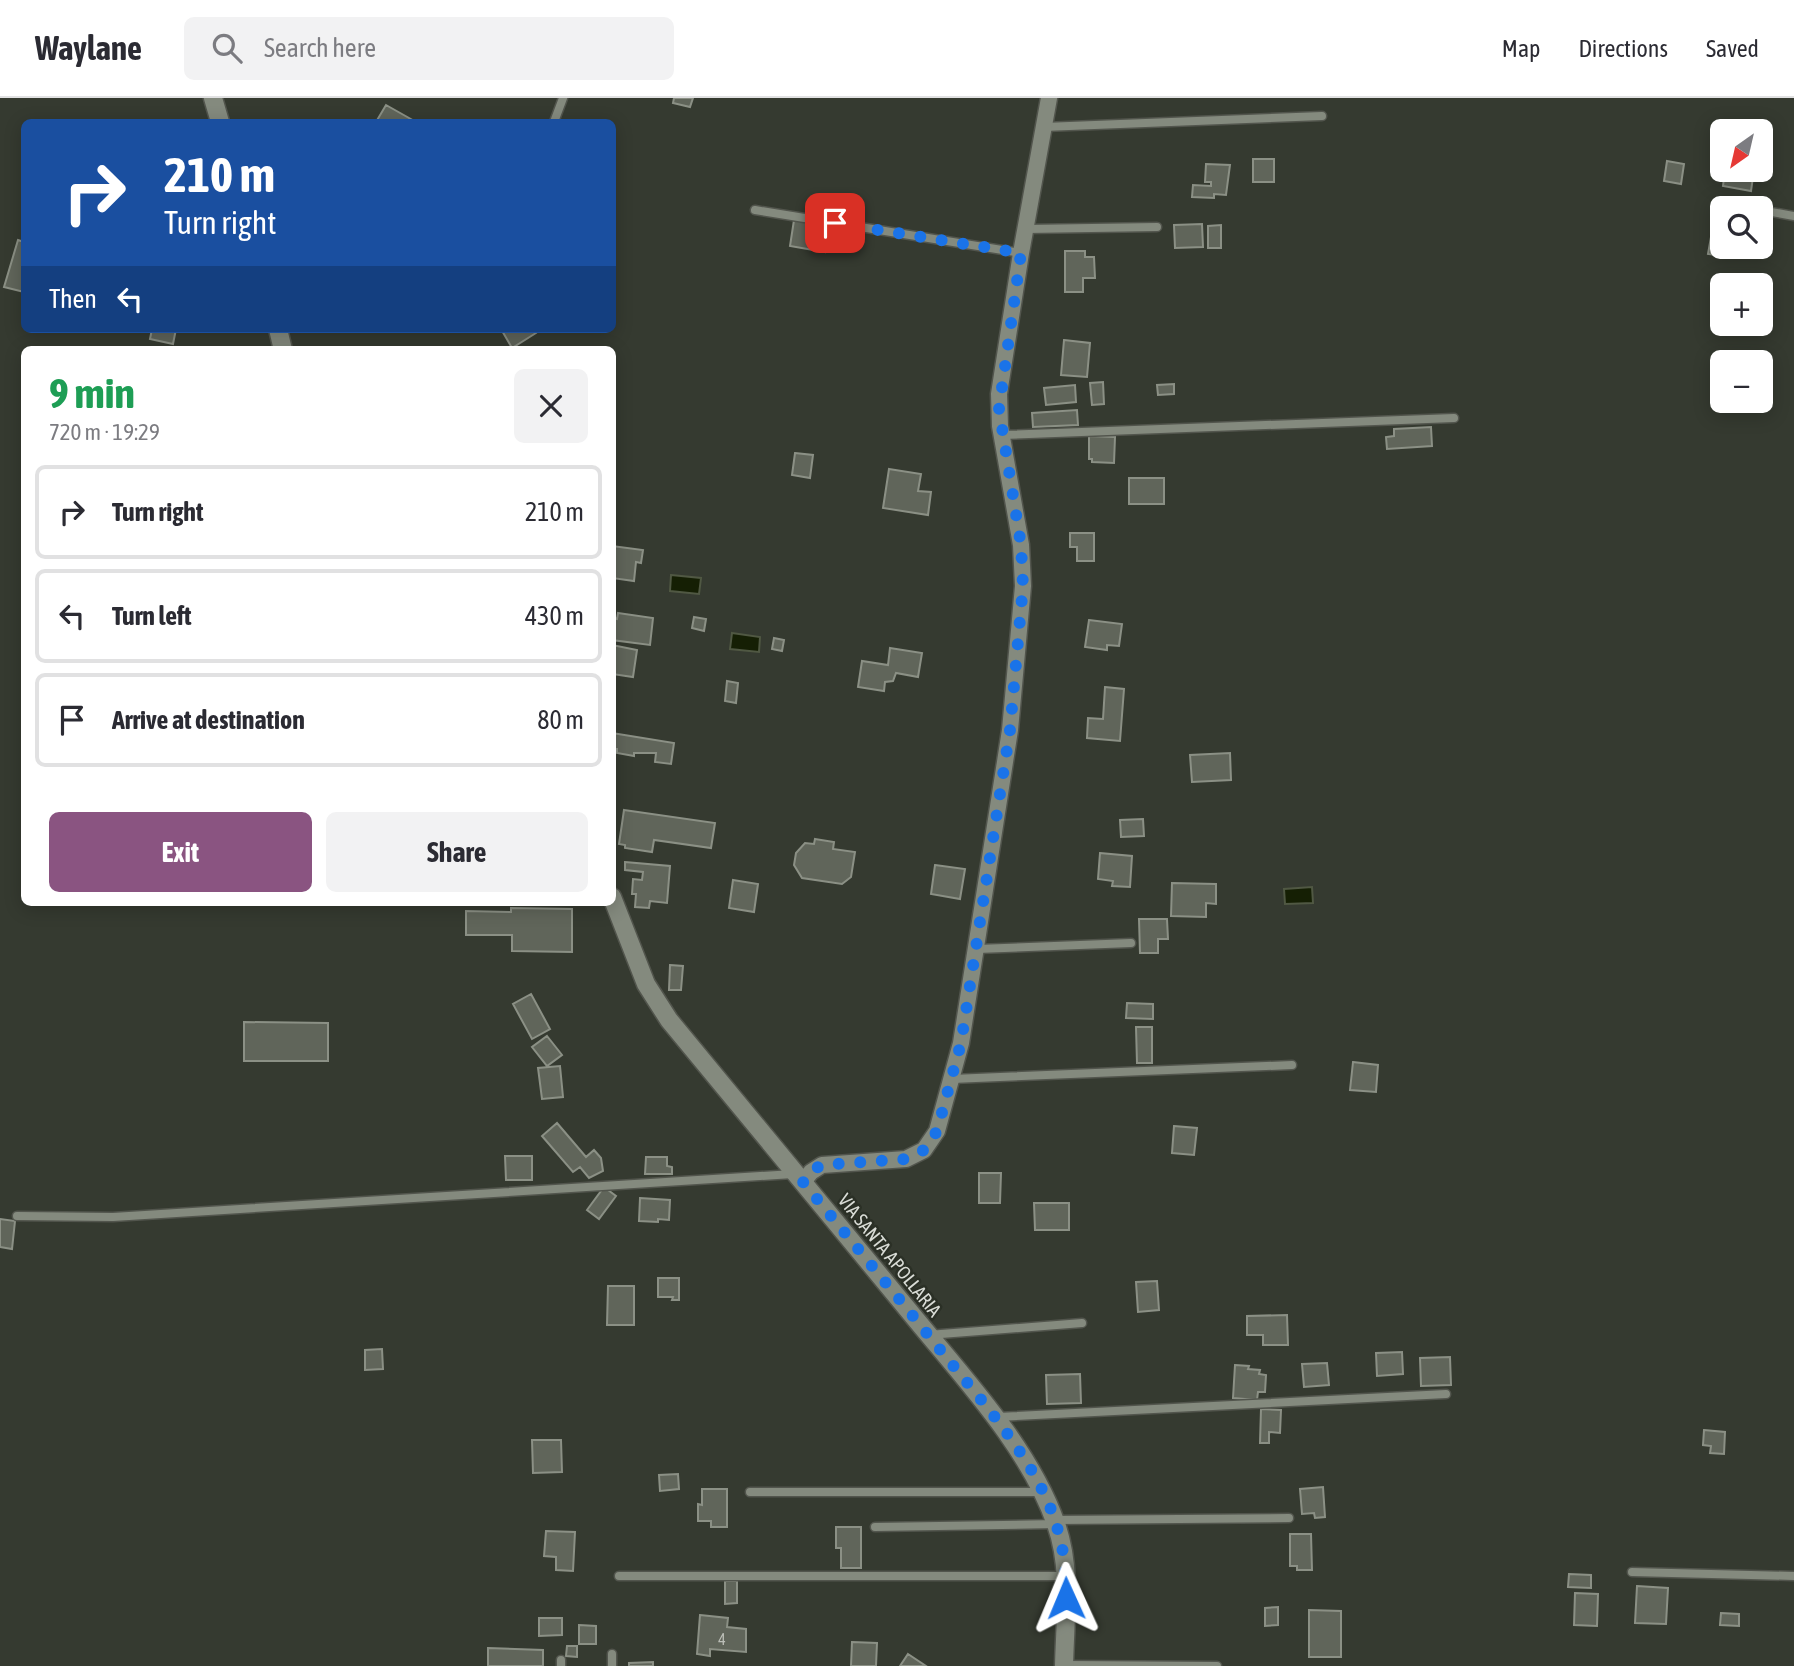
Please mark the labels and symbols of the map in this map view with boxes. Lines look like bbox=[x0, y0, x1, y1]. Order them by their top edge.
north arrow bbox=[1710, 119, 1773, 182]
pin bbox=[805, 193, 865, 253]
street label: VIA SANTA APOLLARIA bbox=[834, 1189, 947, 1321]
position arrow bbox=[1029, 1561, 1103, 1635]
house number: 4 bbox=[718, 1630, 726, 1648]

